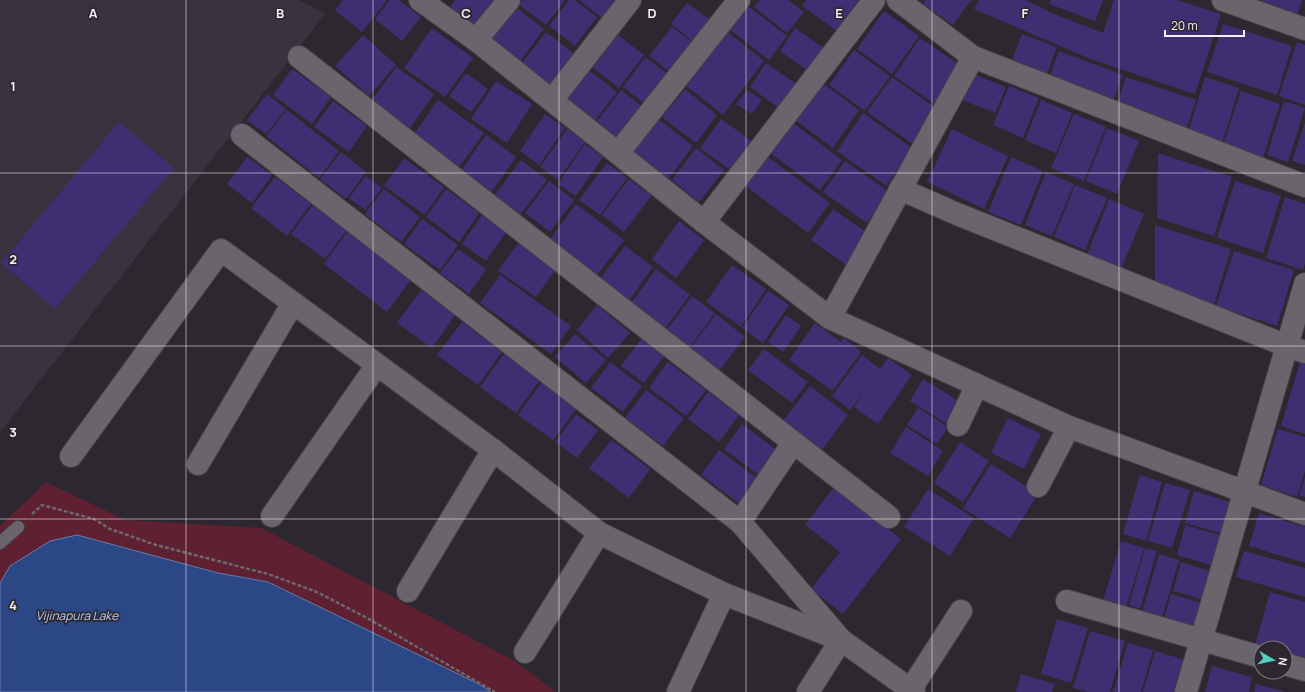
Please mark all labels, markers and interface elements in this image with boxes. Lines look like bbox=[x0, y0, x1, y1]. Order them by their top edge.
text: A bbox=[89, 4, 98, 22]
text: B bbox=[276, 4, 284, 22]
text: C bbox=[461, 4, 471, 22]
text: D bbox=[647, 4, 657, 22]
text: E bbox=[835, 4, 843, 22]
text: F bbox=[1022, 4, 1029, 22]
scale bar bbox=[1165, 12, 1244, 38]
text: 20 m bbox=[1171, 17, 1198, 34]
text: 1 bbox=[10, 77, 16, 95]
text: 2 bbox=[9, 250, 17, 268]
text: 3 bbox=[9, 423, 17, 441]
text: 4 bbox=[9, 596, 17, 614]
water label: Vijinapura Lake bbox=[36, 607, 119, 624]
north arrow bbox=[1253, 640, 1293, 680]
text: N bbox=[1275, 657, 1291, 667]

